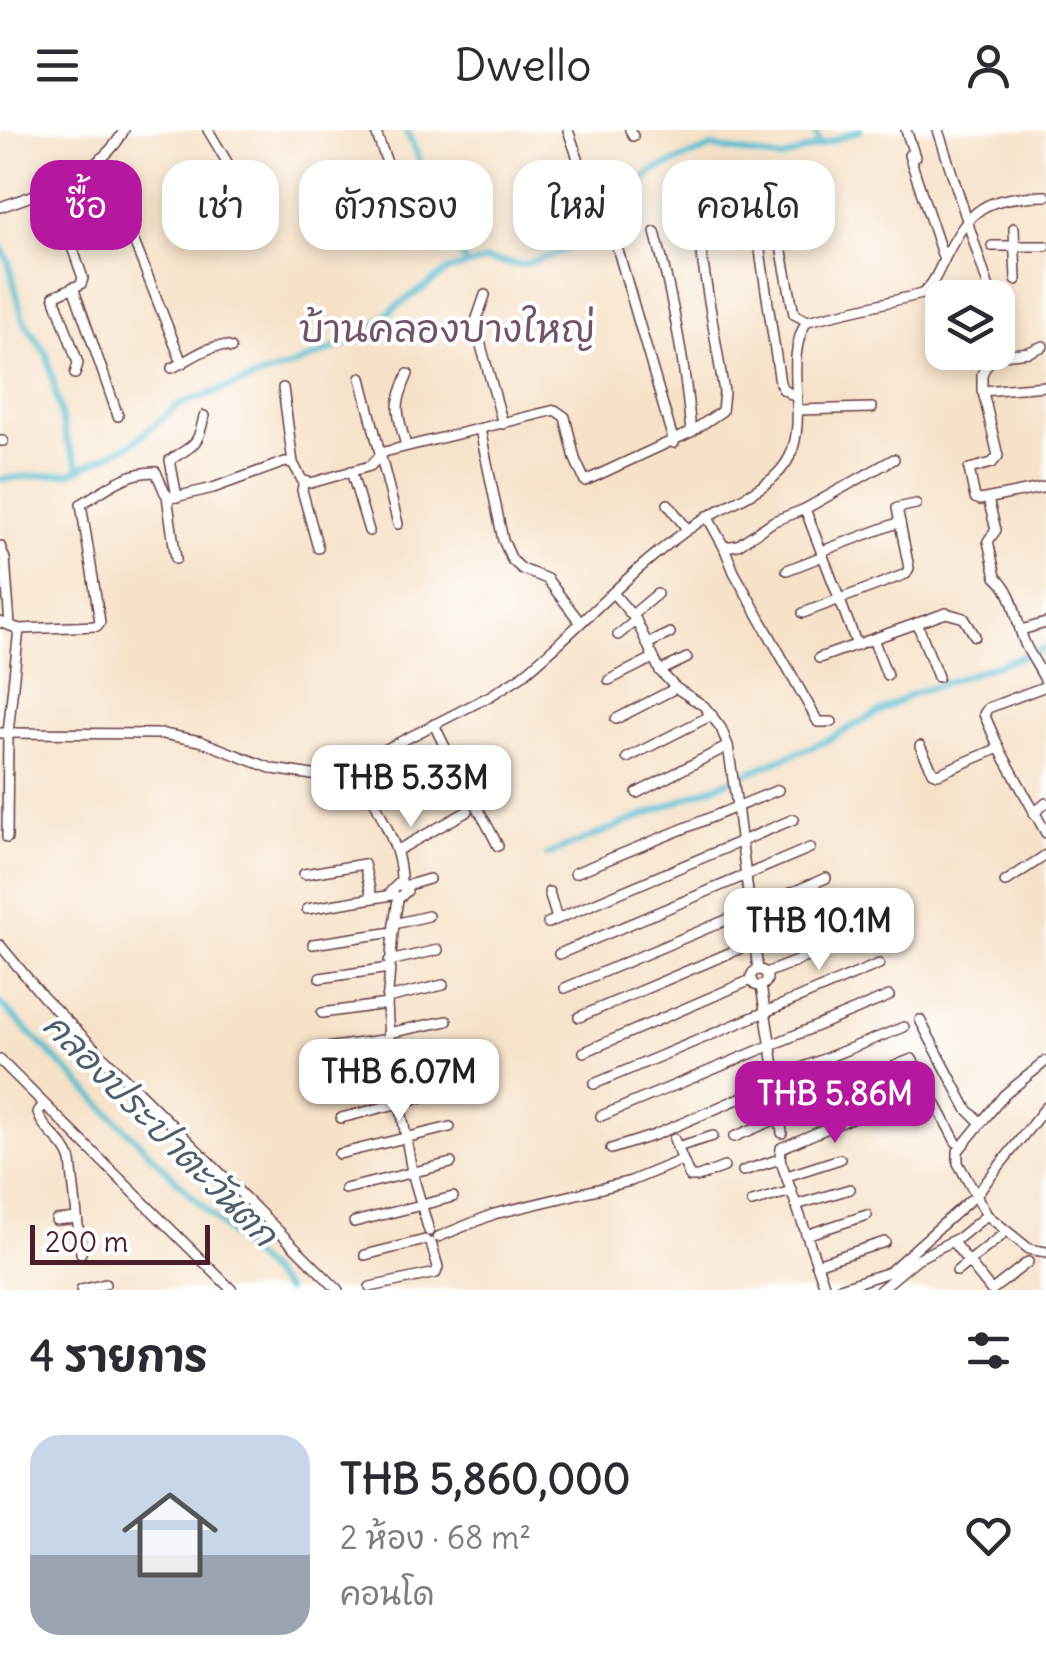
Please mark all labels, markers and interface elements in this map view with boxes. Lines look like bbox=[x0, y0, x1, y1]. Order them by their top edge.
text: Dwello bbox=[455, 37, 591, 93]
icon: menu bbox=[30, 38, 85, 93]
icon: person bbox=[961, 38, 1016, 93]
chip: ซื้อ bbox=[30, 160, 142, 250]
chip: เช่า bbox=[162, 160, 279, 250]
chip: ตัวกรอง bbox=[299, 160, 493, 250]
chip: ใหม่ bbox=[513, 160, 642, 250]
chip: คอนโด bbox=[662, 160, 835, 250]
map controls bbox=[925, 280, 1015, 370]
button: layers bbox=[925, 280, 1015, 370]
district label: บ้านคลองบางใหญ่ bbox=[299, 305, 595, 352]
pin: THB 5.33M bbox=[297, 745, 525, 830]
text: THB 5.33M bbox=[333, 757, 489, 798]
pin: THB 10.1M bbox=[705, 888, 933, 973]
text: THB 10.1M bbox=[746, 900, 892, 941]
water label: คลองประปาตะวันตก bbox=[35, 1003, 288, 1256]
pin: THB 6.07M bbox=[285, 1039, 513, 1124]
text: THB 6.07M bbox=[321, 1051, 477, 1092]
pin: THB 5.86M bbox=[721, 1061, 949, 1146]
text: THB 5.86M bbox=[757, 1073, 913, 1114]
scale bar bbox=[30, 1220, 210, 1264]
text: 200 m bbox=[45, 1224, 128, 1260]
icon: filters bbox=[961, 1323, 1016, 1378]
text: 4 รายการ bbox=[30, 1330, 208, 1382]
text: THB 5,860,000 bbox=[340, 1453, 630, 1505]
icon: home bbox=[110, 1475, 230, 1595]
icon: heart bbox=[961, 1508, 1016, 1563]
text: 2 ห้อง · 68 m² bbox=[340, 1517, 531, 1558]
text: คอนโด bbox=[340, 1573, 434, 1614]

